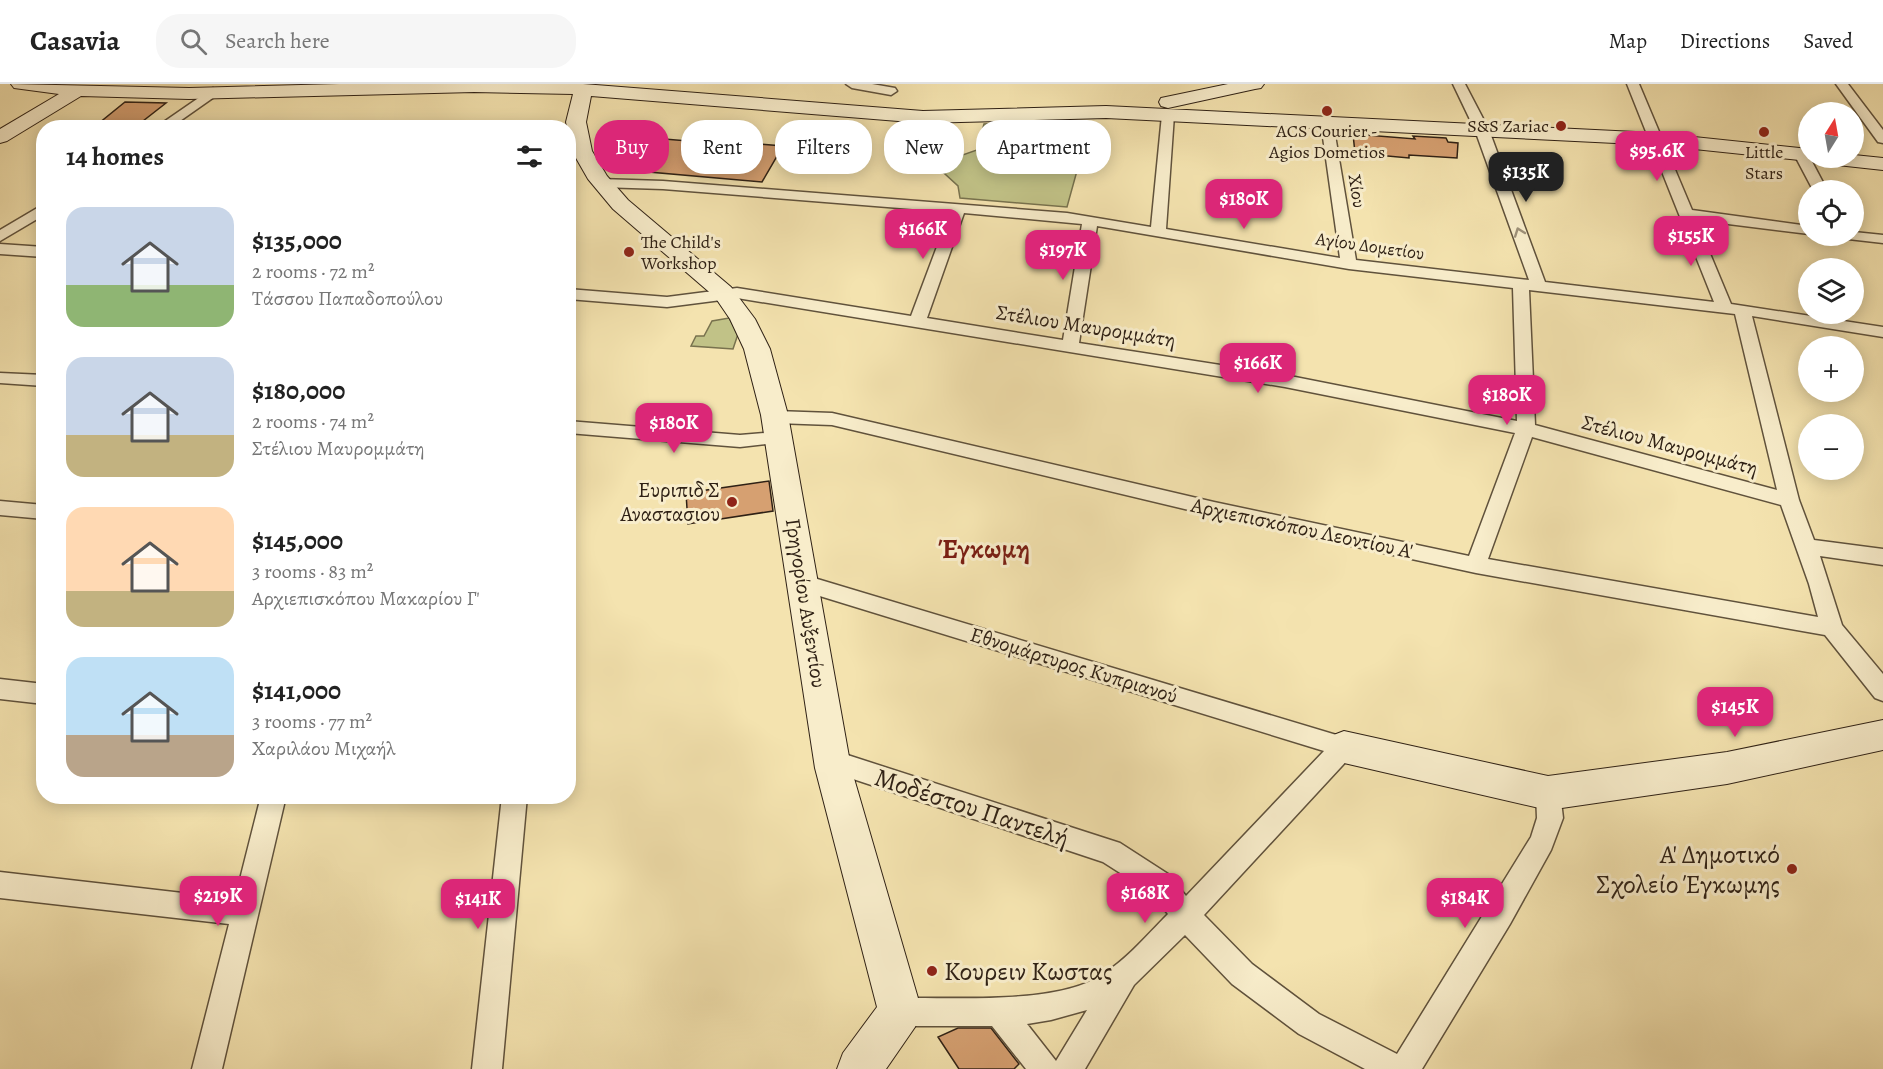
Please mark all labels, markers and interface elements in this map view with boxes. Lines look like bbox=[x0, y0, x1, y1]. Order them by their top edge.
search box bbox=[156, 14, 576, 68]
text: Casavia bbox=[30, 22, 120, 60]
icon: search bbox=[177, 25, 210, 58]
text: Search here bbox=[225, 26, 330, 56]
text: Map bbox=[1609, 27, 1647, 55]
text: Directions bbox=[1680, 27, 1770, 55]
text: Saved bbox=[1803, 27, 1853, 55]
north arrow bbox=[1798, 102, 1864, 168]
map controls bbox=[1798, 102, 1864, 480]
marker: ACS Courier - Agios Dometios bbox=[1320, 104, 1334, 118]
place label: S&S Zariac bbox=[1467, 114, 1549, 138]
place label: ACS Courier - Agios Dometios bbox=[1268, 119, 1385, 164]
marker: S&S Zariac bbox=[1554, 119, 1568, 133]
chip: Buy bbox=[594, 120, 669, 174]
chip: Rent bbox=[681, 120, 763, 174]
chip: Filters bbox=[775, 120, 872, 174]
chip: New bbox=[884, 120, 964, 174]
chip: Apartment bbox=[976, 120, 1111, 174]
marker: Little Stars bbox=[1757, 125, 1771, 139]
pin: $95.6K bbox=[1608, 131, 1706, 182]
text: $95.6K bbox=[1629, 137, 1685, 164]
text: 14 homes bbox=[66, 139, 164, 174]
icon: filters bbox=[513, 140, 546, 173]
place label: Little Stars bbox=[1745, 140, 1783, 185]
pin: $135K bbox=[1484, 152, 1568, 203]
text: $135K bbox=[1503, 158, 1549, 185]
street label: Χίου bbox=[1343, 172, 1371, 210]
pin: $180K bbox=[1202, 179, 1286, 230]
button: locate bbox=[1798, 180, 1864, 246]
text: $180K bbox=[1219, 185, 1269, 212]
pin: $166K bbox=[881, 209, 965, 260]
text: $166K bbox=[899, 215, 947, 242]
pin: $155K bbox=[1649, 216, 1733, 267]
text: $155K bbox=[1668, 222, 1714, 249]
text: $135,000 bbox=[252, 223, 342, 258]
street label: Αγίου Δομετίου bbox=[1313, 226, 1426, 265]
one-way arrow bbox=[1514, 227, 1526, 238]
place label: The Child's Workshop bbox=[640, 230, 721, 275]
pin: $197K bbox=[1021, 230, 1105, 281]
icon: home bbox=[114, 231, 186, 303]
text: $197K bbox=[1039, 236, 1087, 263]
marker: The Child's Workshop bbox=[622, 245, 636, 259]
text: 2 rooms · 72 m² bbox=[252, 258, 374, 285]
button: layers bbox=[1798, 258, 1864, 324]
text: Τάσσου Παπαδοπούλου bbox=[252, 285, 443, 312]
street label: Στέλιου Μαυρομμάτη bbox=[994, 298, 1178, 354]
button: + bbox=[1798, 336, 1864, 402]
pin: $166K bbox=[1216, 343, 1300, 394]
text: $166K bbox=[1234, 349, 1282, 376]
text: $180,000 bbox=[252, 373, 345, 408]
pin: $180K bbox=[1465, 375, 1549, 426]
icon: home bbox=[114, 381, 186, 453]
text: $180K bbox=[1482, 381, 1532, 408]
pin: $180K bbox=[632, 403, 716, 454]
text: 2 rooms · 74 m² bbox=[252, 408, 374, 435]
street label: Στέλιου Μαυρομμάτη bbox=[1579, 408, 1761, 482]
text: $180K bbox=[649, 409, 699, 436]
button: − bbox=[1798, 414, 1864, 480]
text: Στέλιου Μαυρομμάτη bbox=[252, 435, 425, 462]
place label: Ευριπιδ Σ Αναστασιου bbox=[619, 476, 720, 528]
street label: Αρχιεπισκόπου Λεοντίου Α' bbox=[1188, 491, 1415, 565]
marker: Ευριπιδ Σ Αναστασιου bbox=[725, 495, 739, 509]
street label: Γρηγορίου Αυξεντίου bbox=[779, 516, 833, 690]
text: $145,000 bbox=[252, 523, 343, 558]
icon: home bbox=[114, 531, 186, 603]
district label: Έγκωμη bbox=[938, 531, 1030, 567]
text: 3 rooms · 83 m² bbox=[252, 558, 373, 585]
text: Αρχιεπισκόπου Μακαρίου Γ' bbox=[252, 585, 480, 612]
street label: Εθνομάρτυρος Κυπριανού bbox=[967, 620, 1181, 710]
text: $141,000 bbox=[252, 673, 341, 708]
icon: home bbox=[114, 681, 186, 753]
pin: $145K bbox=[1693, 687, 1777, 738]
text: $145K bbox=[1711, 693, 1759, 720]
text: 3 rooms · 77 m² bbox=[252, 708, 372, 735]
text: Χαριλάου Μιχαήλ bbox=[252, 735, 396, 762]
street label: Μοδέστου Παντελή bbox=[870, 760, 1074, 855]
place label: Α' Δημοτικό Σχολείο Έγκωμης bbox=[1596, 837, 1780, 902]
marker: Α' Δημοτικό Σχολείο Έγκωμης bbox=[1785, 862, 1799, 876]
pin: $168K bbox=[1103, 873, 1187, 924]
pin: $219K bbox=[176, 876, 260, 927]
pin: $184K bbox=[1423, 878, 1507, 929]
pin: $141K bbox=[436, 879, 520, 930]
text: $168K bbox=[1121, 879, 1169, 906]
text: $219K bbox=[194, 882, 242, 909]
text: $184K bbox=[1441, 884, 1489, 911]
text: $141K bbox=[455, 885, 501, 912]
place label: Κουρειν Κωστας bbox=[944, 954, 1112, 989]
marker: Κουρειν Κωστας bbox=[925, 964, 939, 978]

